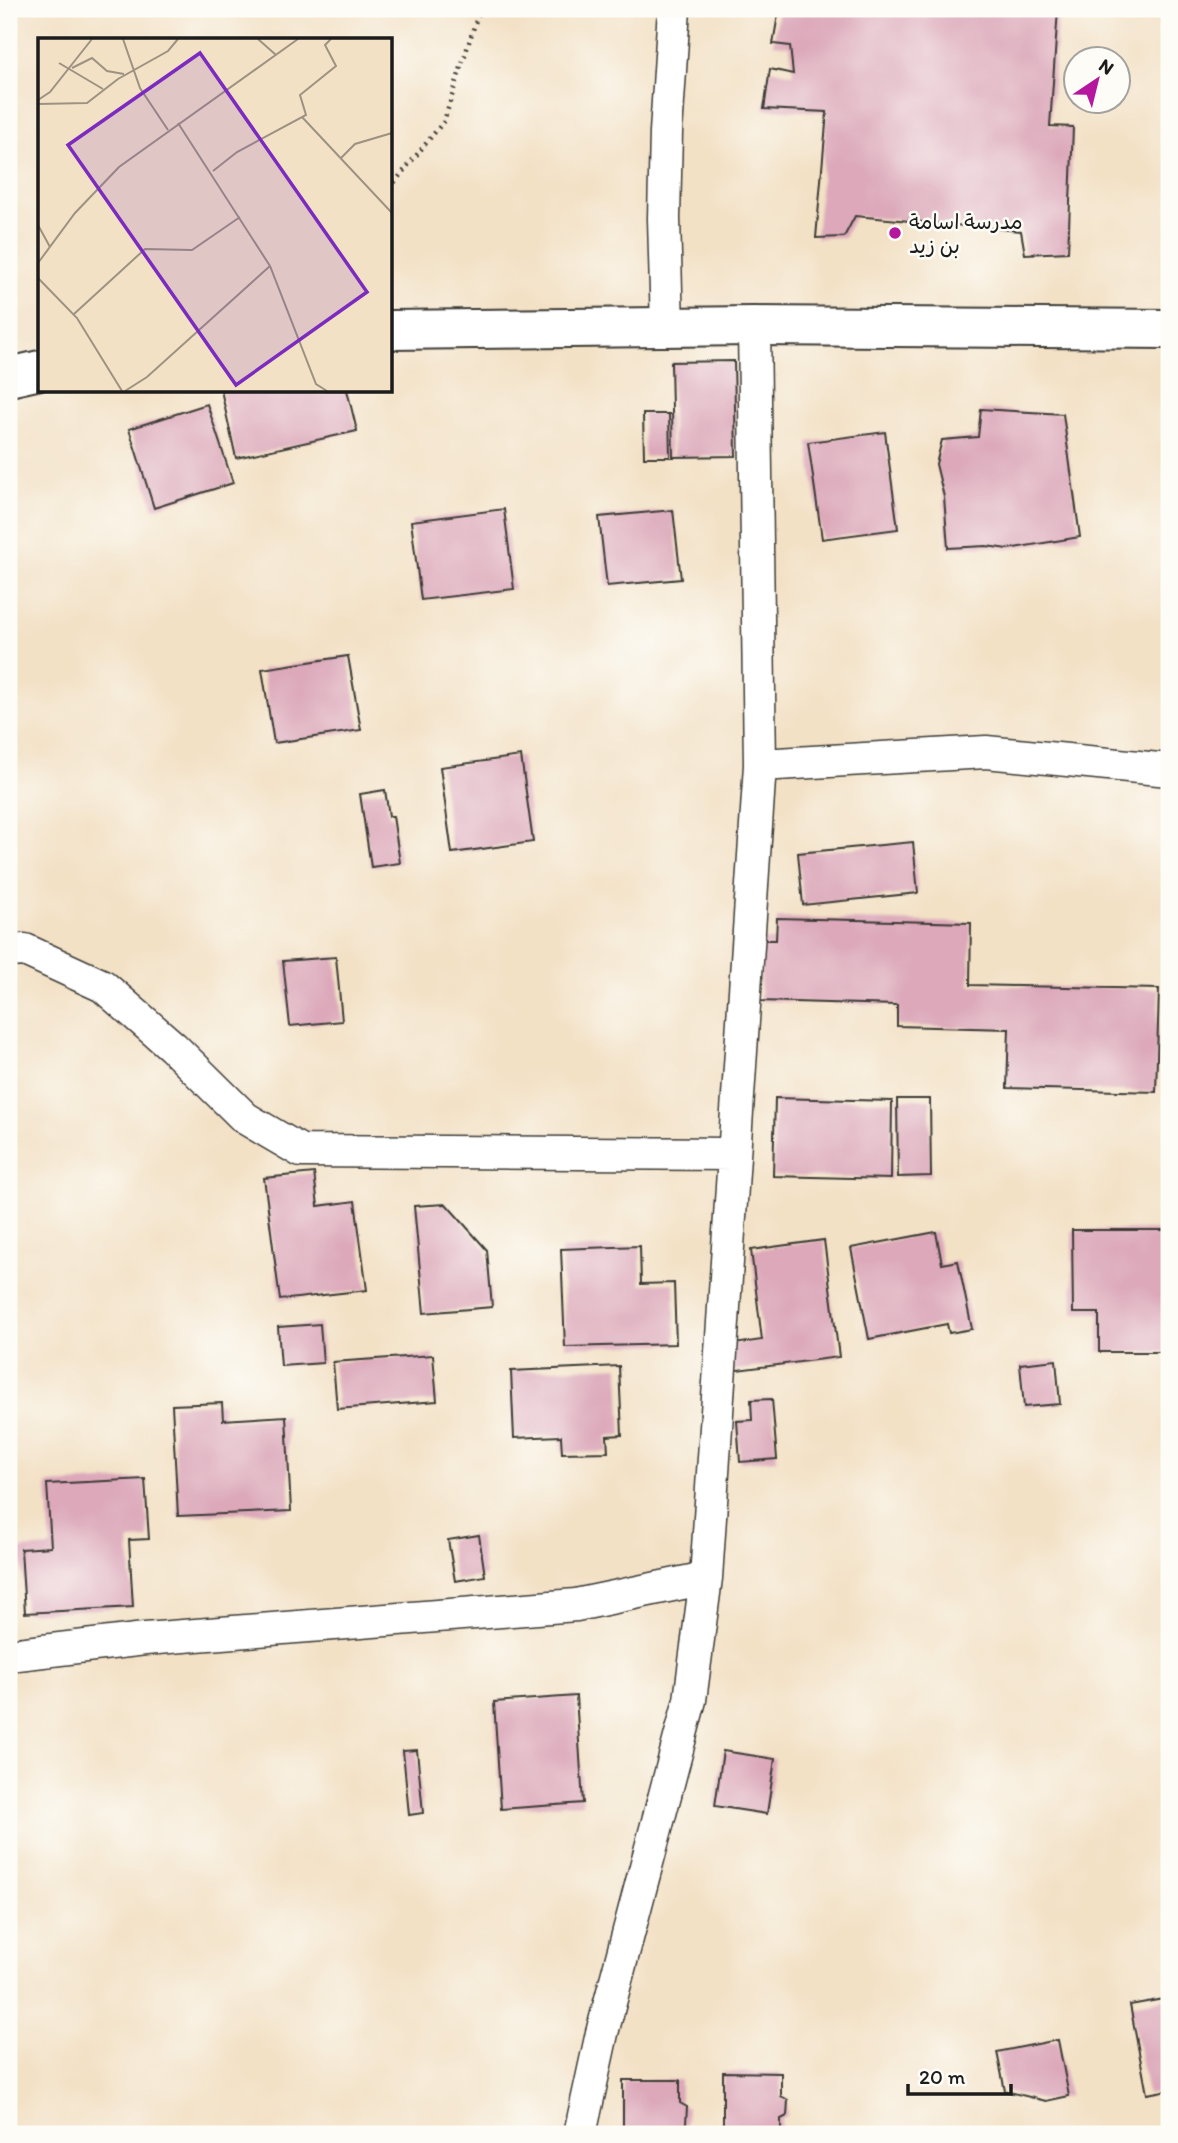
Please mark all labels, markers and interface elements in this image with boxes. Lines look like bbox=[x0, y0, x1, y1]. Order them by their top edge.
inset map bbox=[38, 38, 392, 392]
north arrow bbox=[1062, 46, 1132, 116]
text: N bbox=[1095, 53, 1118, 80]
place label: مدرسة اسامة بن زيد bbox=[909, 209, 1023, 259]
marker: مدرسة اسامة بن زيد bbox=[887, 225, 903, 241]
scale bar bbox=[908, 2052, 1012, 2096]
text: 20 m bbox=[919, 2064, 966, 2089]

